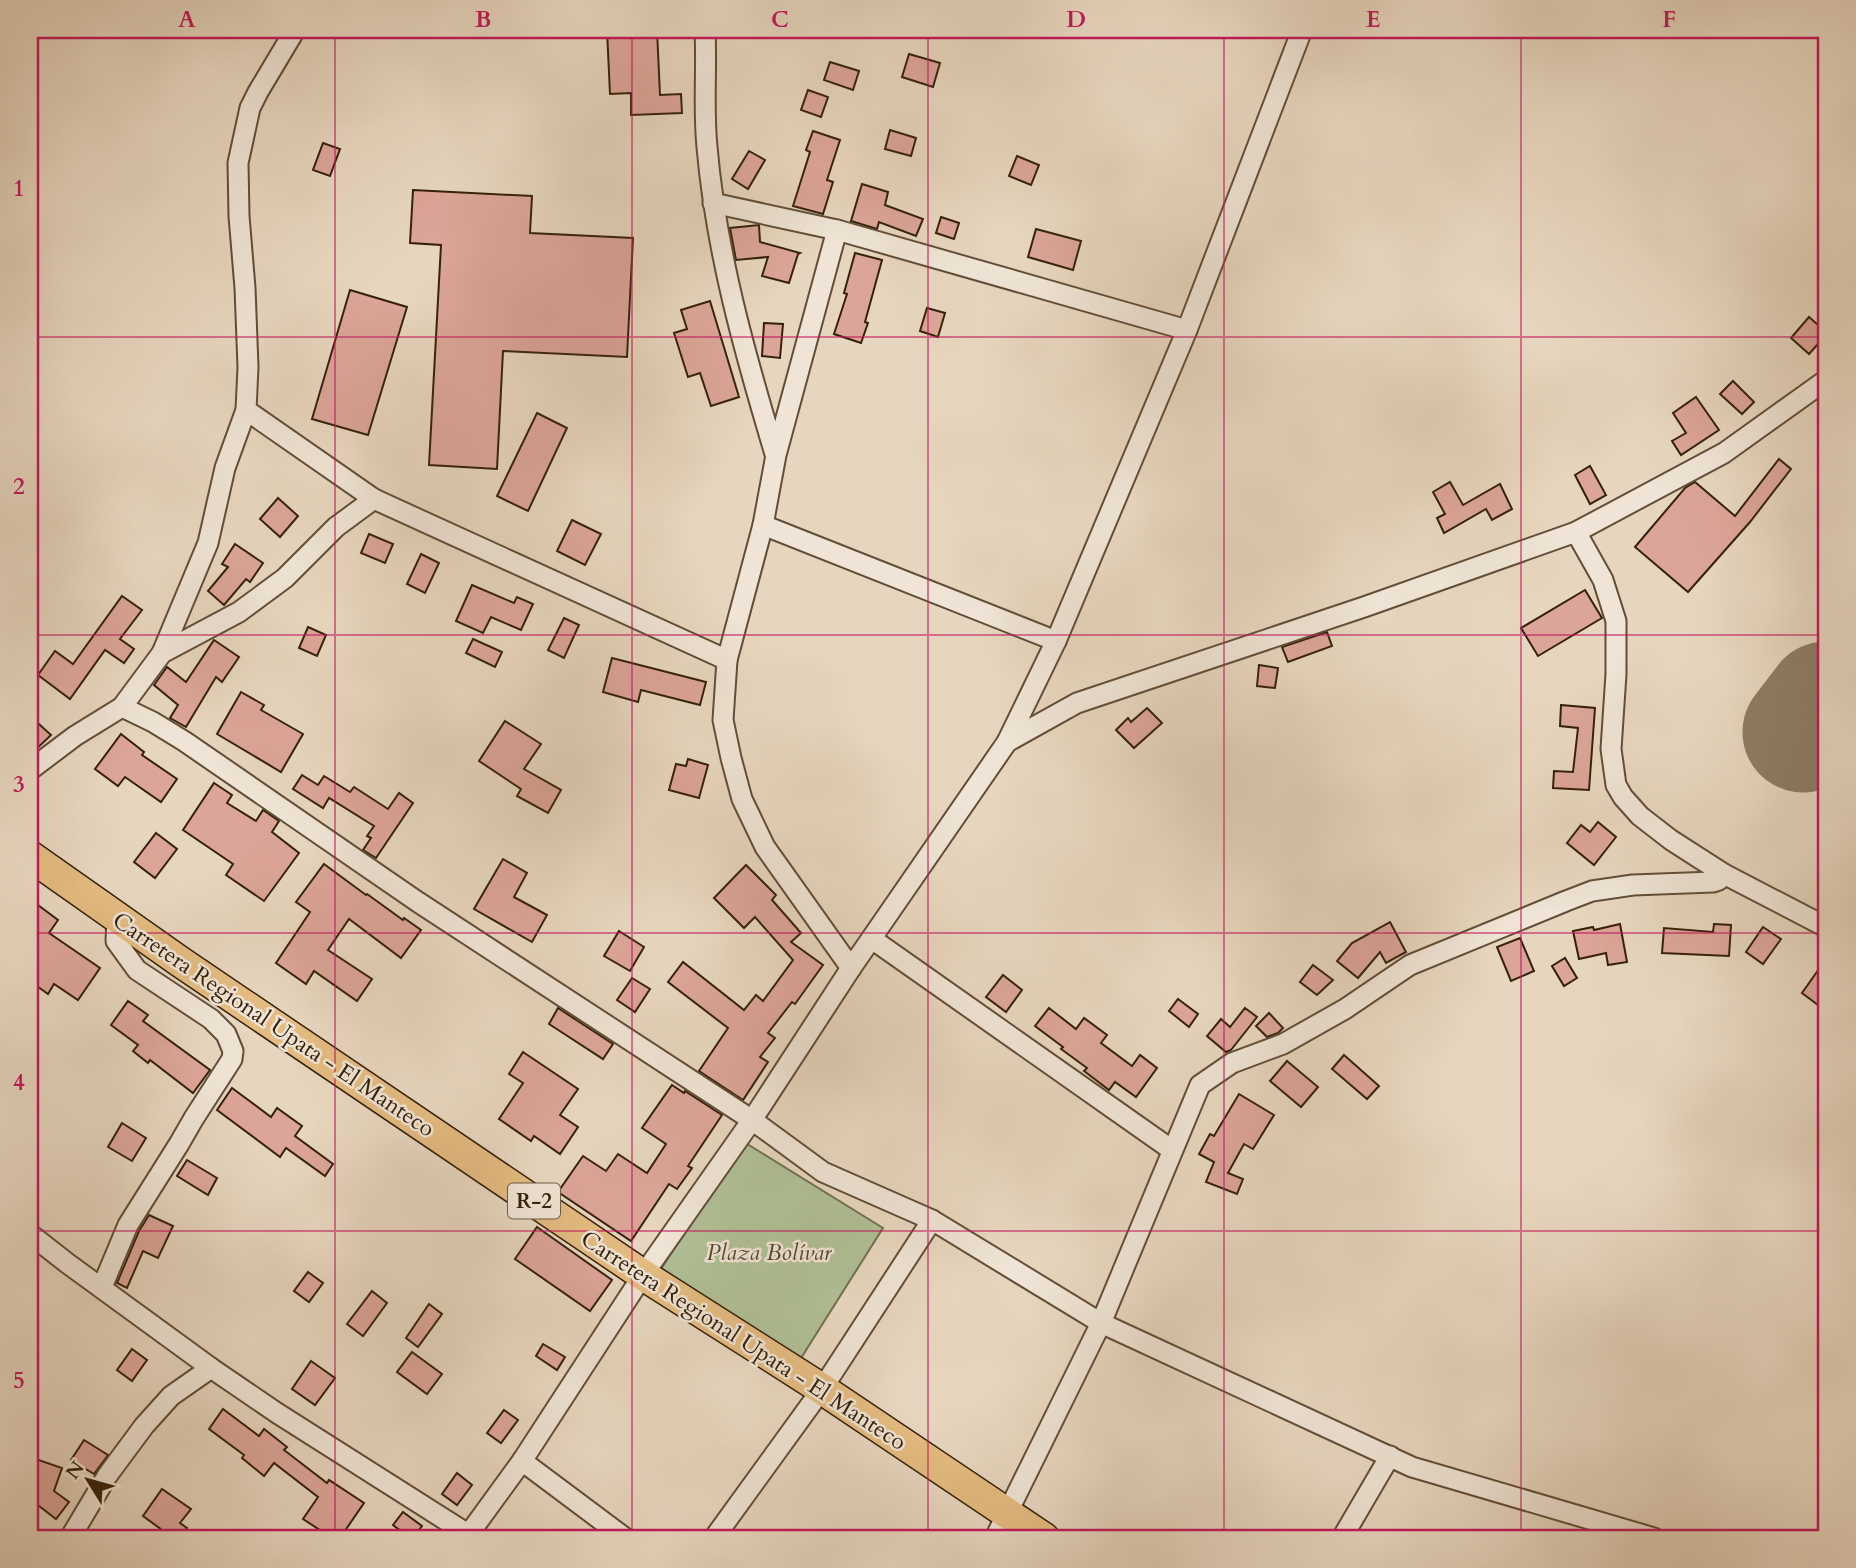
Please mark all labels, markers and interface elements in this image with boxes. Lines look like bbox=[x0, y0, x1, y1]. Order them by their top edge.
text: A bbox=[178, 4, 196, 35]
text: B bbox=[475, 4, 491, 35]
text: C bbox=[771, 4, 789, 35]
text: D bbox=[1066, 4, 1086, 35]
text: E bbox=[1366, 4, 1380, 35]
text: F bbox=[1662, 4, 1676, 35]
text: 1 bbox=[13, 173, 25, 204]
text: 2 bbox=[13, 471, 25, 502]
text: 3 bbox=[13, 769, 25, 800]
street label: Carretera Regional Upata - El Manteco bbox=[107, 905, 441, 1144]
text: 4 bbox=[13, 1067, 25, 1098]
road number: R-2 bbox=[508, 1184, 560, 1218]
street label: Carretera Regional Upata - El Manteco bbox=[575, 1223, 913, 1458]
park label: Plaza Bolívar bbox=[707, 1237, 833, 1268]
text: 5 bbox=[13, 1365, 25, 1396]
north arrow bbox=[52, 1446, 122, 1516]
text: N bbox=[60, 1456, 91, 1485]

